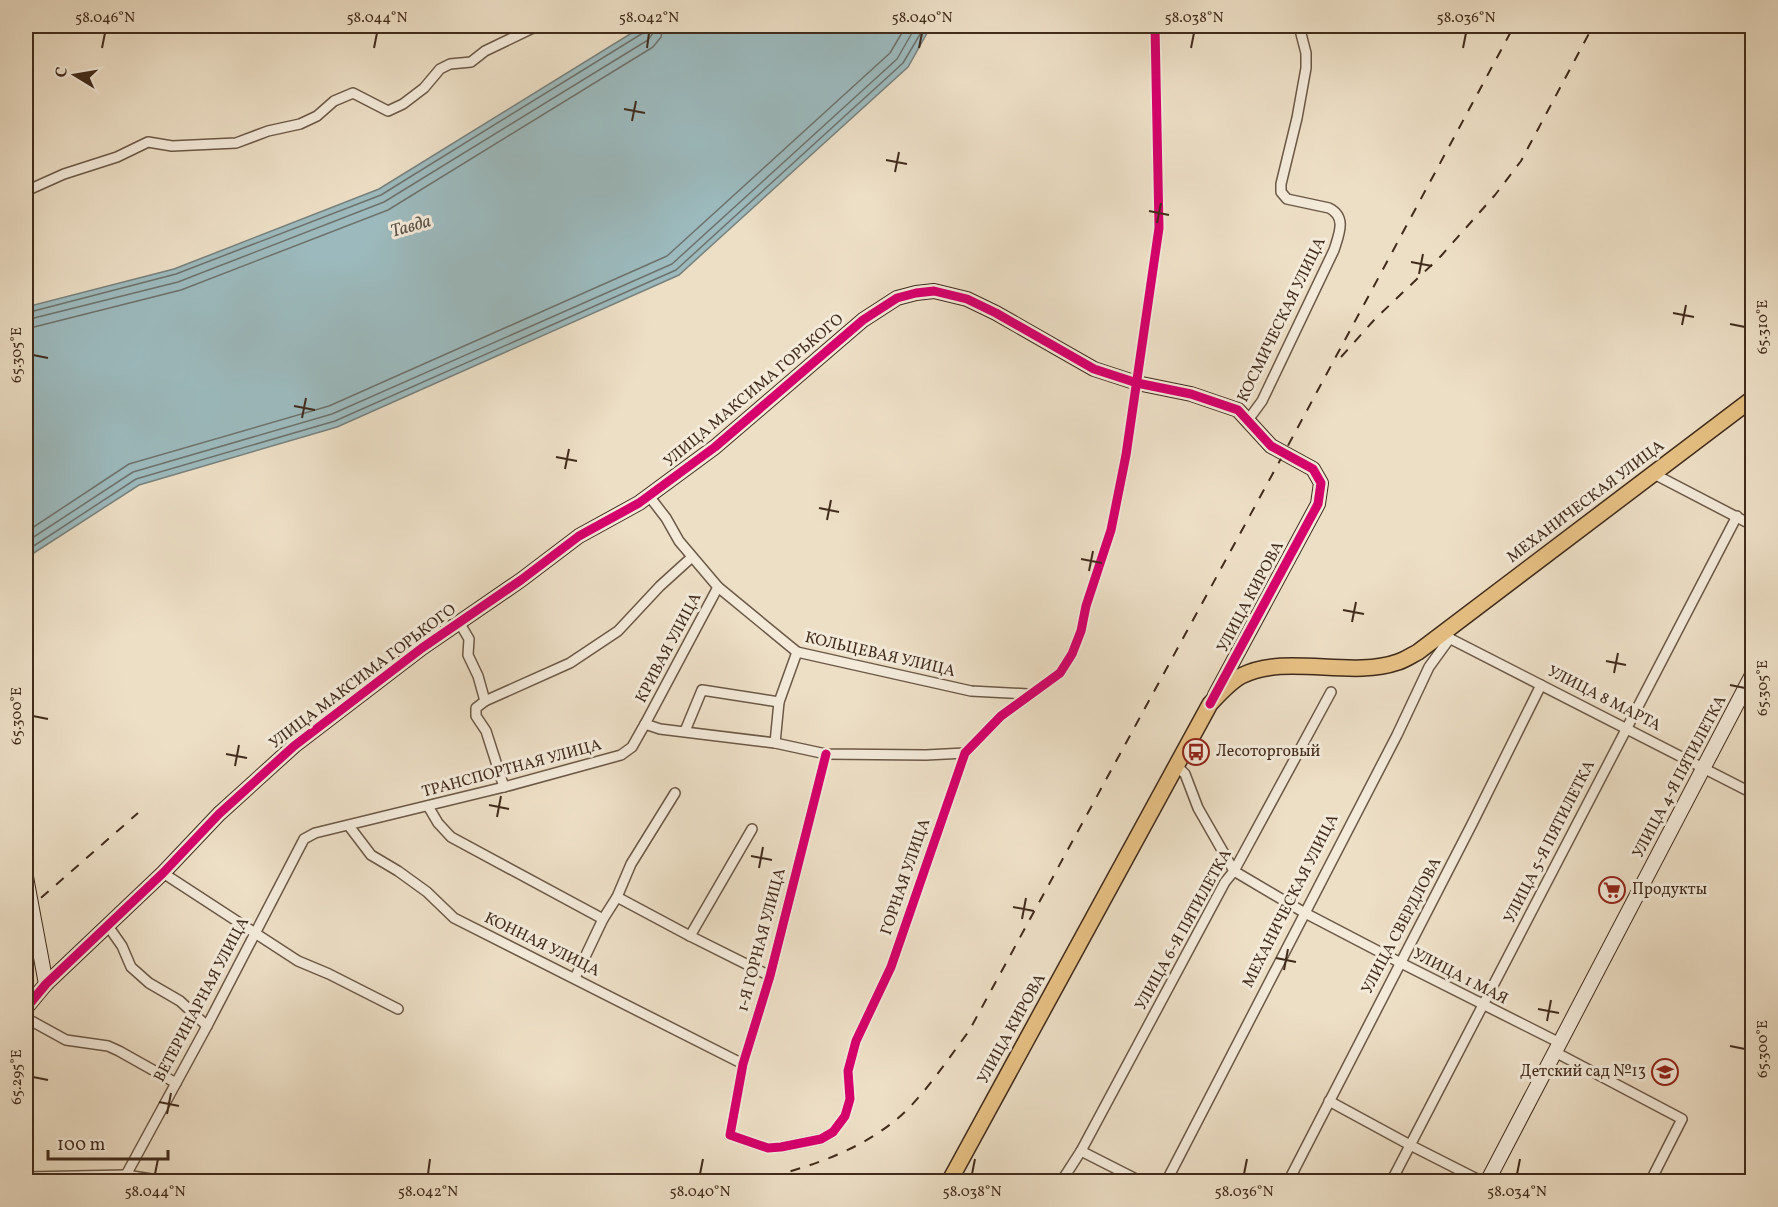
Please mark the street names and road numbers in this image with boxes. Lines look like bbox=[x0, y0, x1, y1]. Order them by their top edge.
street label: КОСМИЧЕСКАЯ УЛИЦА bbox=[1232, 234, 1332, 406]
street label: УЛИЦА МАКСИМА ГОРЬКОГО bbox=[659, 309, 849, 473]
street label: МЕХАНИЧЕСКАЯ УЛИЦА bbox=[1503, 435, 1669, 569]
street label: УЛИЦА КИРОВА bbox=[1212, 537, 1290, 657]
street label: КРИВАЯ УЛИЦА bbox=[631, 589, 707, 707]
street label: УЛИЦА МАКСИМА ГОРЬКОГО bbox=[265, 599, 461, 755]
street label: КОЛЬЦЕВАЯ УЛИЦА bbox=[803, 627, 957, 683]
street label: УЛИЦА 8 МАРТА bbox=[1543, 661, 1665, 737]
street label: УЛИЦА 4-Я ПЯТИЛЕТКА bbox=[1628, 692, 1732, 862]
street label: ТРАНСПОРТНАЯ УЛИЦА bbox=[420, 734, 604, 804]
street label: УЛИЦА 5-Я ПЯТИЛЕТКА bbox=[1499, 757, 1601, 927]
street label: МЕХАНИЧЕСКАЯ УЛИЦА bbox=[1238, 810, 1344, 992]
street label: ГОРНАЯ УЛИЦА bbox=[876, 816, 936, 938]
street label: УЛИЦА 6-Я ПЯТИЛЕТКА bbox=[1130, 845, 1238, 1015]
street label: УЛИЦА СВЕРДЛОВА bbox=[1357, 854, 1447, 998]
street label: 1-Я ГОРНАЯ УЛИЦА bbox=[732, 866, 792, 1014]
street label: КОННАЯ УЛИЦА bbox=[480, 907, 604, 983]
street label: ВЕТЕРИНАРНАЯ УЛИЦА bbox=[149, 914, 255, 1086]
street label: УЛИЦА 1 МАЯ bbox=[1408, 943, 1512, 1011]
street label: УЛИЦА КИРОВА bbox=[973, 970, 1051, 1088]

